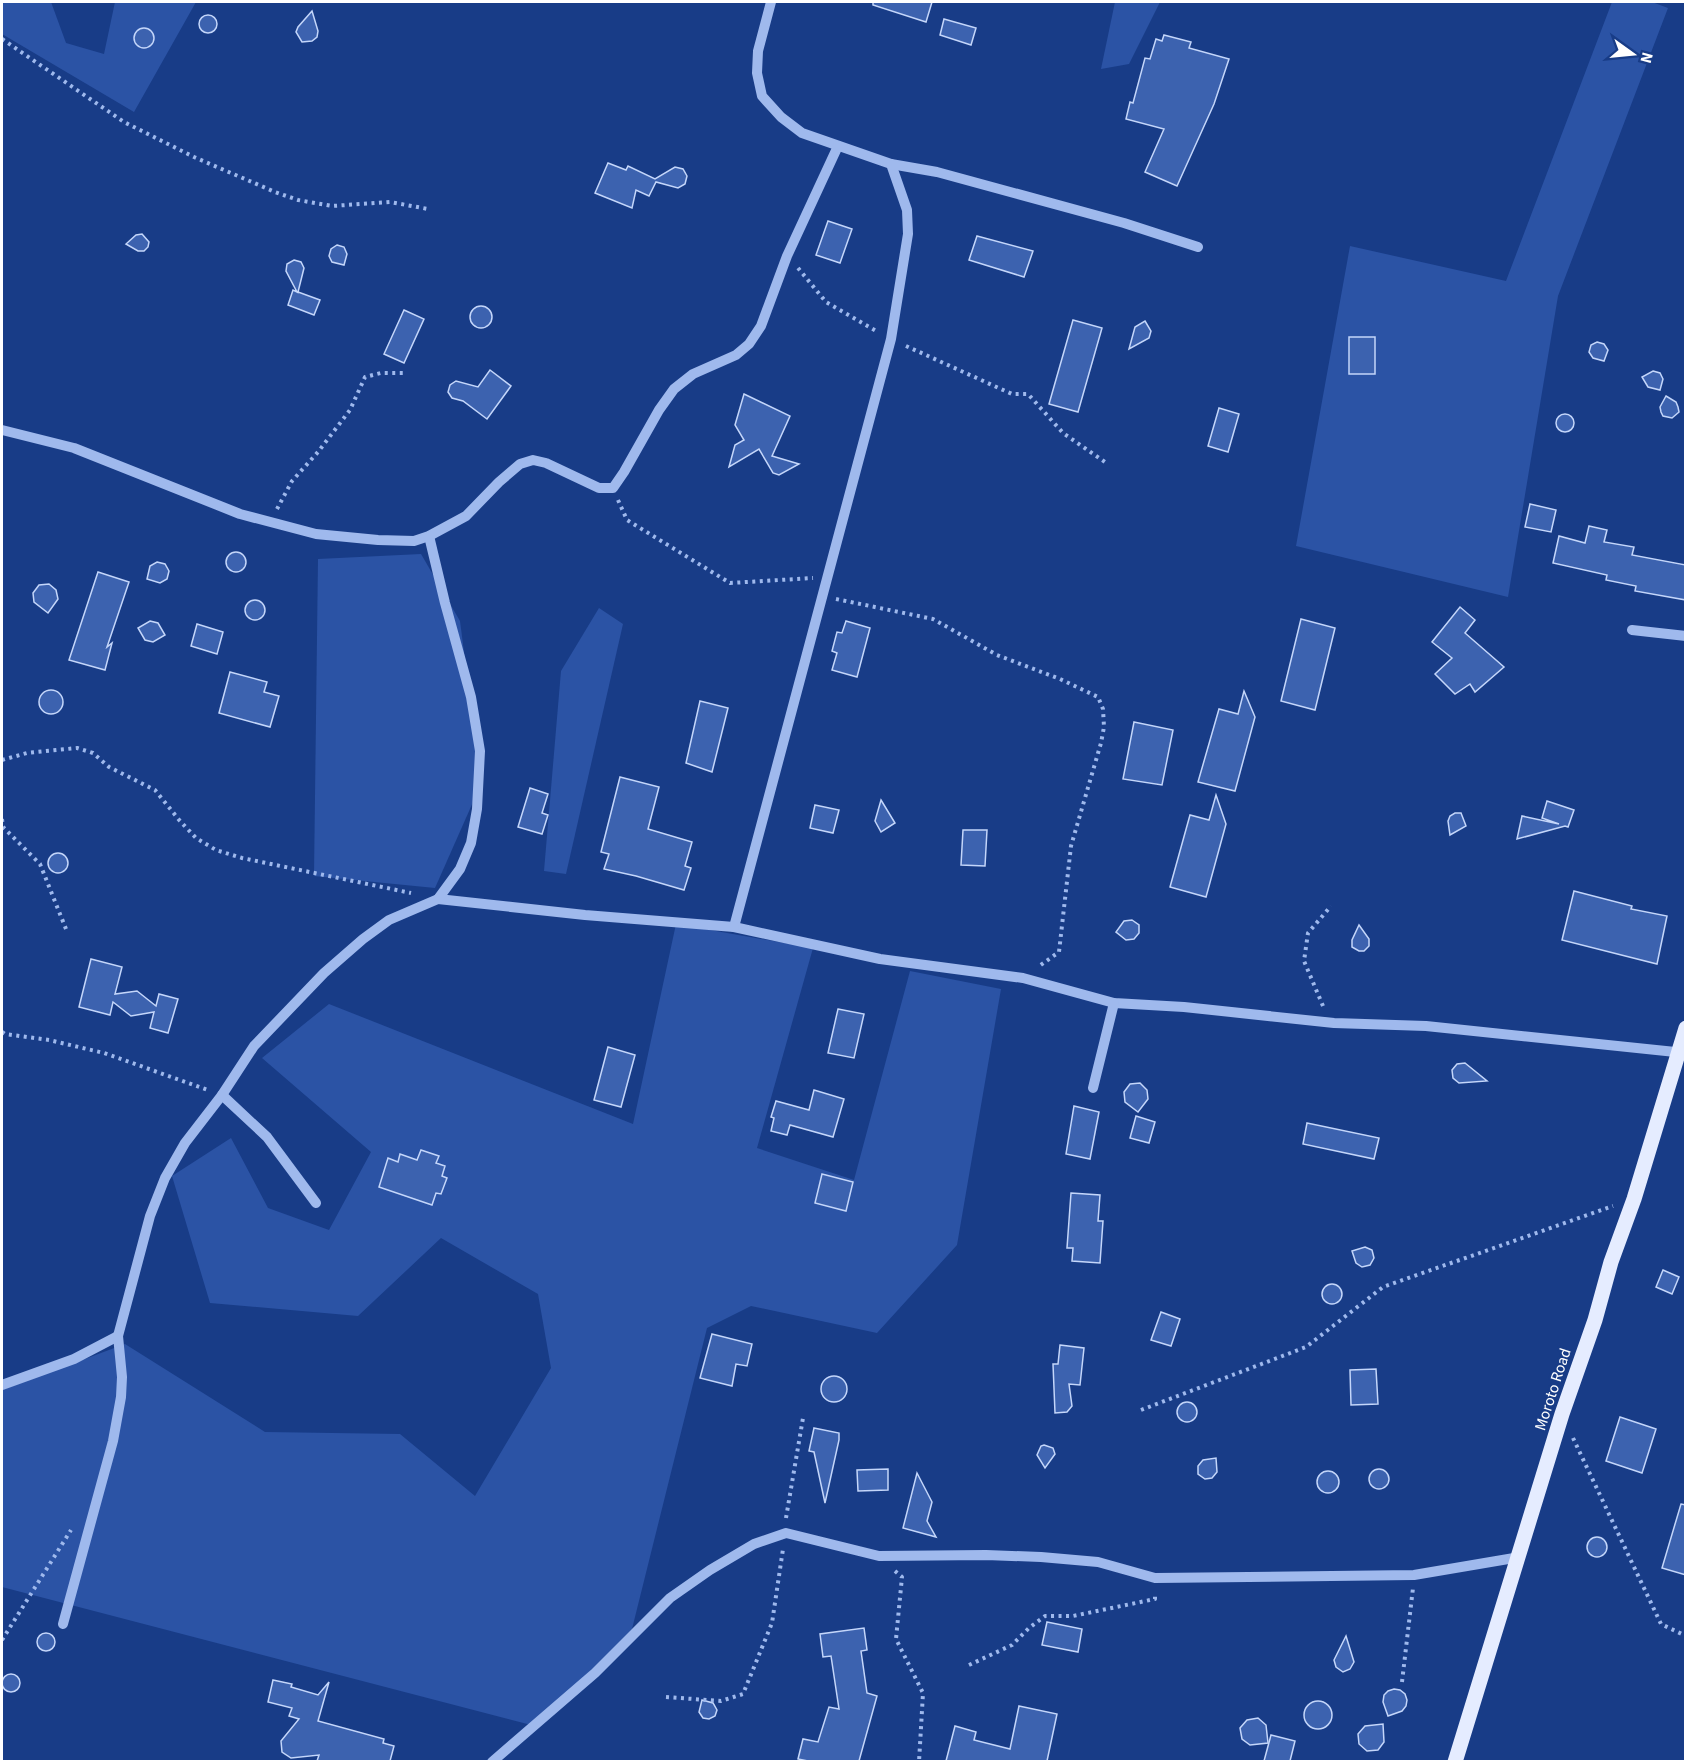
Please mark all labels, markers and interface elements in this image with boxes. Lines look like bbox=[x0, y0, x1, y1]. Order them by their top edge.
north arrow bbox=[1603, 24, 1663, 84]
text: N bbox=[1635, 50, 1659, 66]
street label: Moroto Road bbox=[1529, 1345, 1577, 1433]

